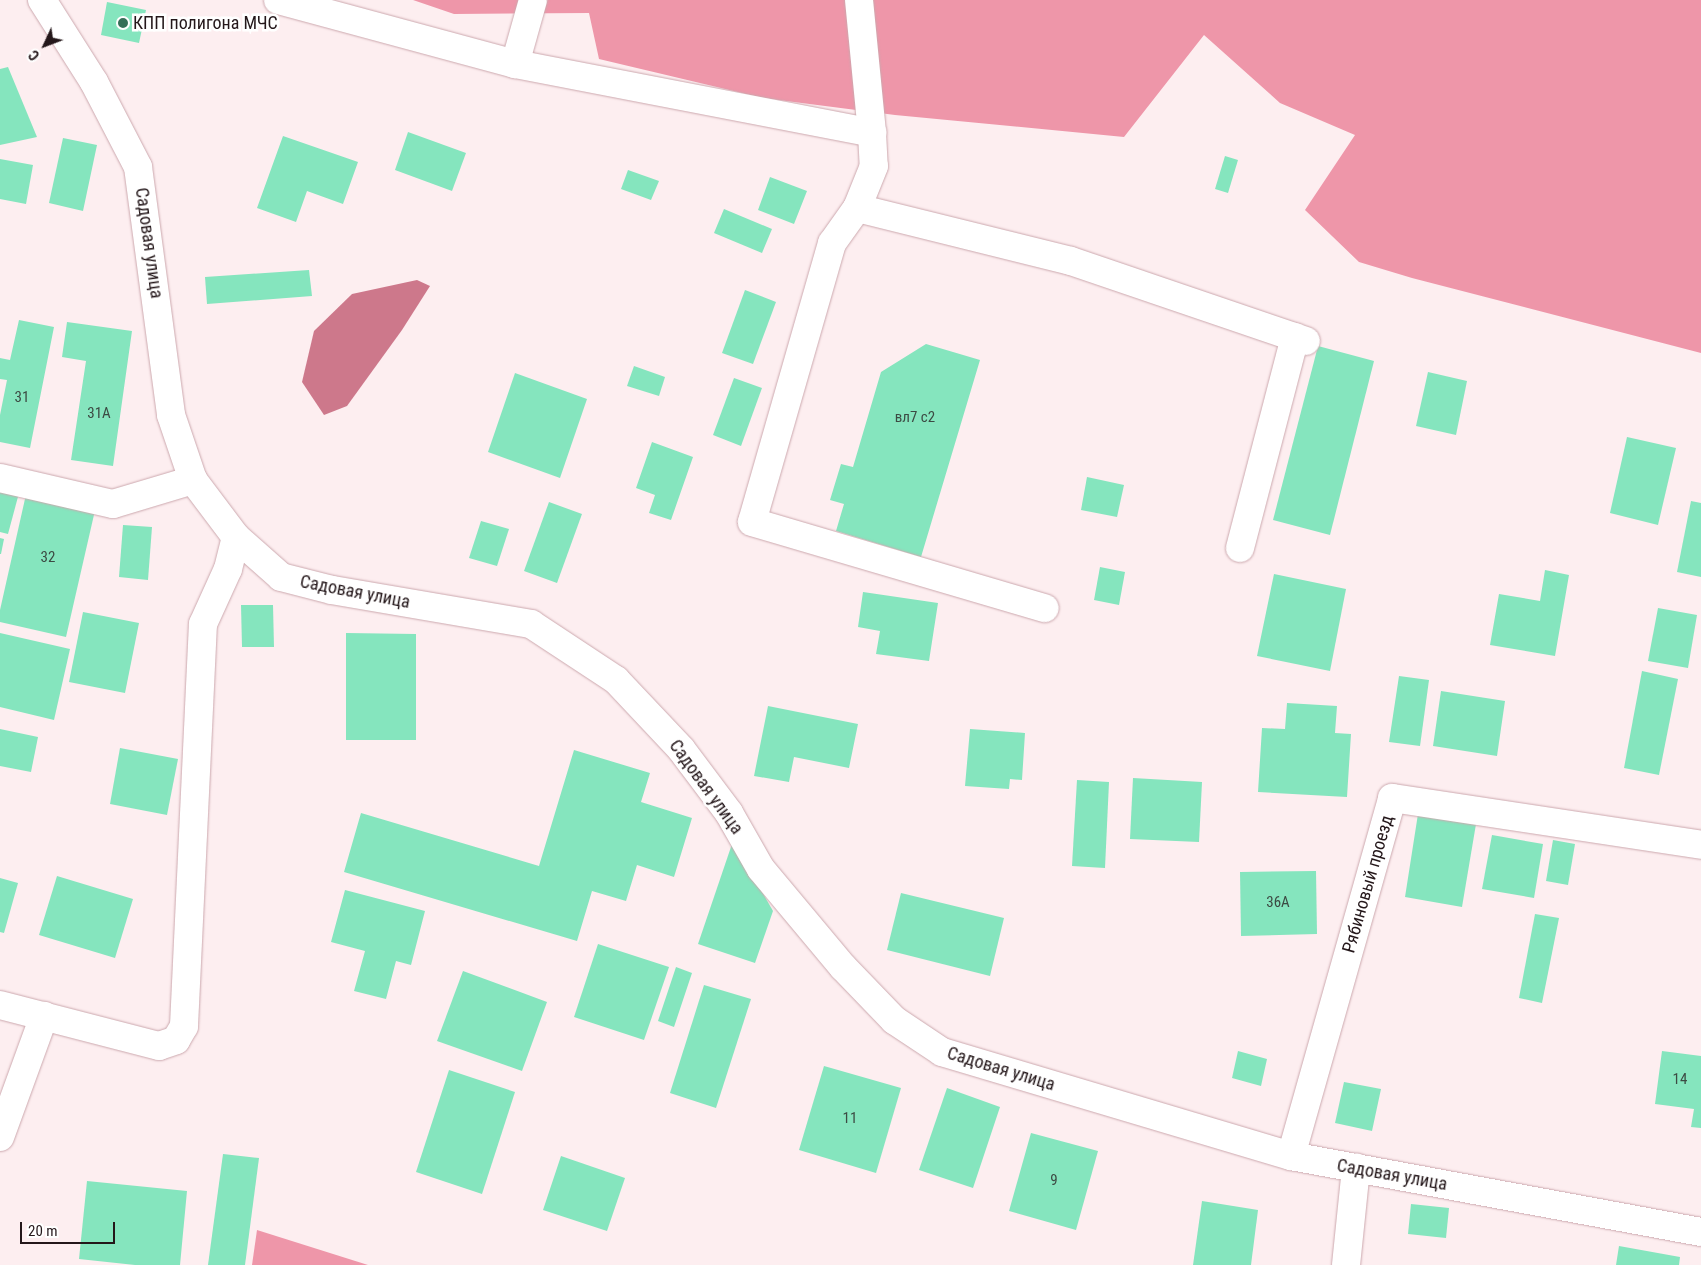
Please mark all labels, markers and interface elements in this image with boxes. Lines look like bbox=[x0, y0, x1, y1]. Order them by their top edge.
place label: КПП полигона МЧС bbox=[133, 12, 278, 34]
marker: КПП полигона МЧС bbox=[117, 17, 129, 29]
north arrow bbox=[20, 20, 70, 70]
text: С bbox=[25, 47, 43, 64]
street label: Садовая улица bbox=[131, 186, 167, 300]
house number: 31 bbox=[15, 389, 29, 407]
house number: 31А bbox=[87, 405, 111, 423]
house number: вл7 с2 bbox=[895, 409, 935, 427]
house number: 32 bbox=[41, 549, 55, 567]
street label: Садовая улица bbox=[298, 571, 412, 613]
street label: Садовая улица bbox=[664, 736, 748, 838]
street label: Рябиновый проезд bbox=[1338, 813, 1398, 955]
house number: 36А bbox=[1266, 894, 1290, 912]
street label: Садовая улица bbox=[944, 1042, 1058, 1096]
house number: 14 bbox=[1673, 1071, 1687, 1089]
house number: 11 bbox=[843, 1110, 857, 1128]
street label: Садовая улица bbox=[1335, 1155, 1449, 1195]
house number: 9 bbox=[1050, 1172, 1058, 1190]
scale bar bbox=[22, 1212, 118, 1244]
text: 20 m bbox=[28, 1222, 58, 1240]

